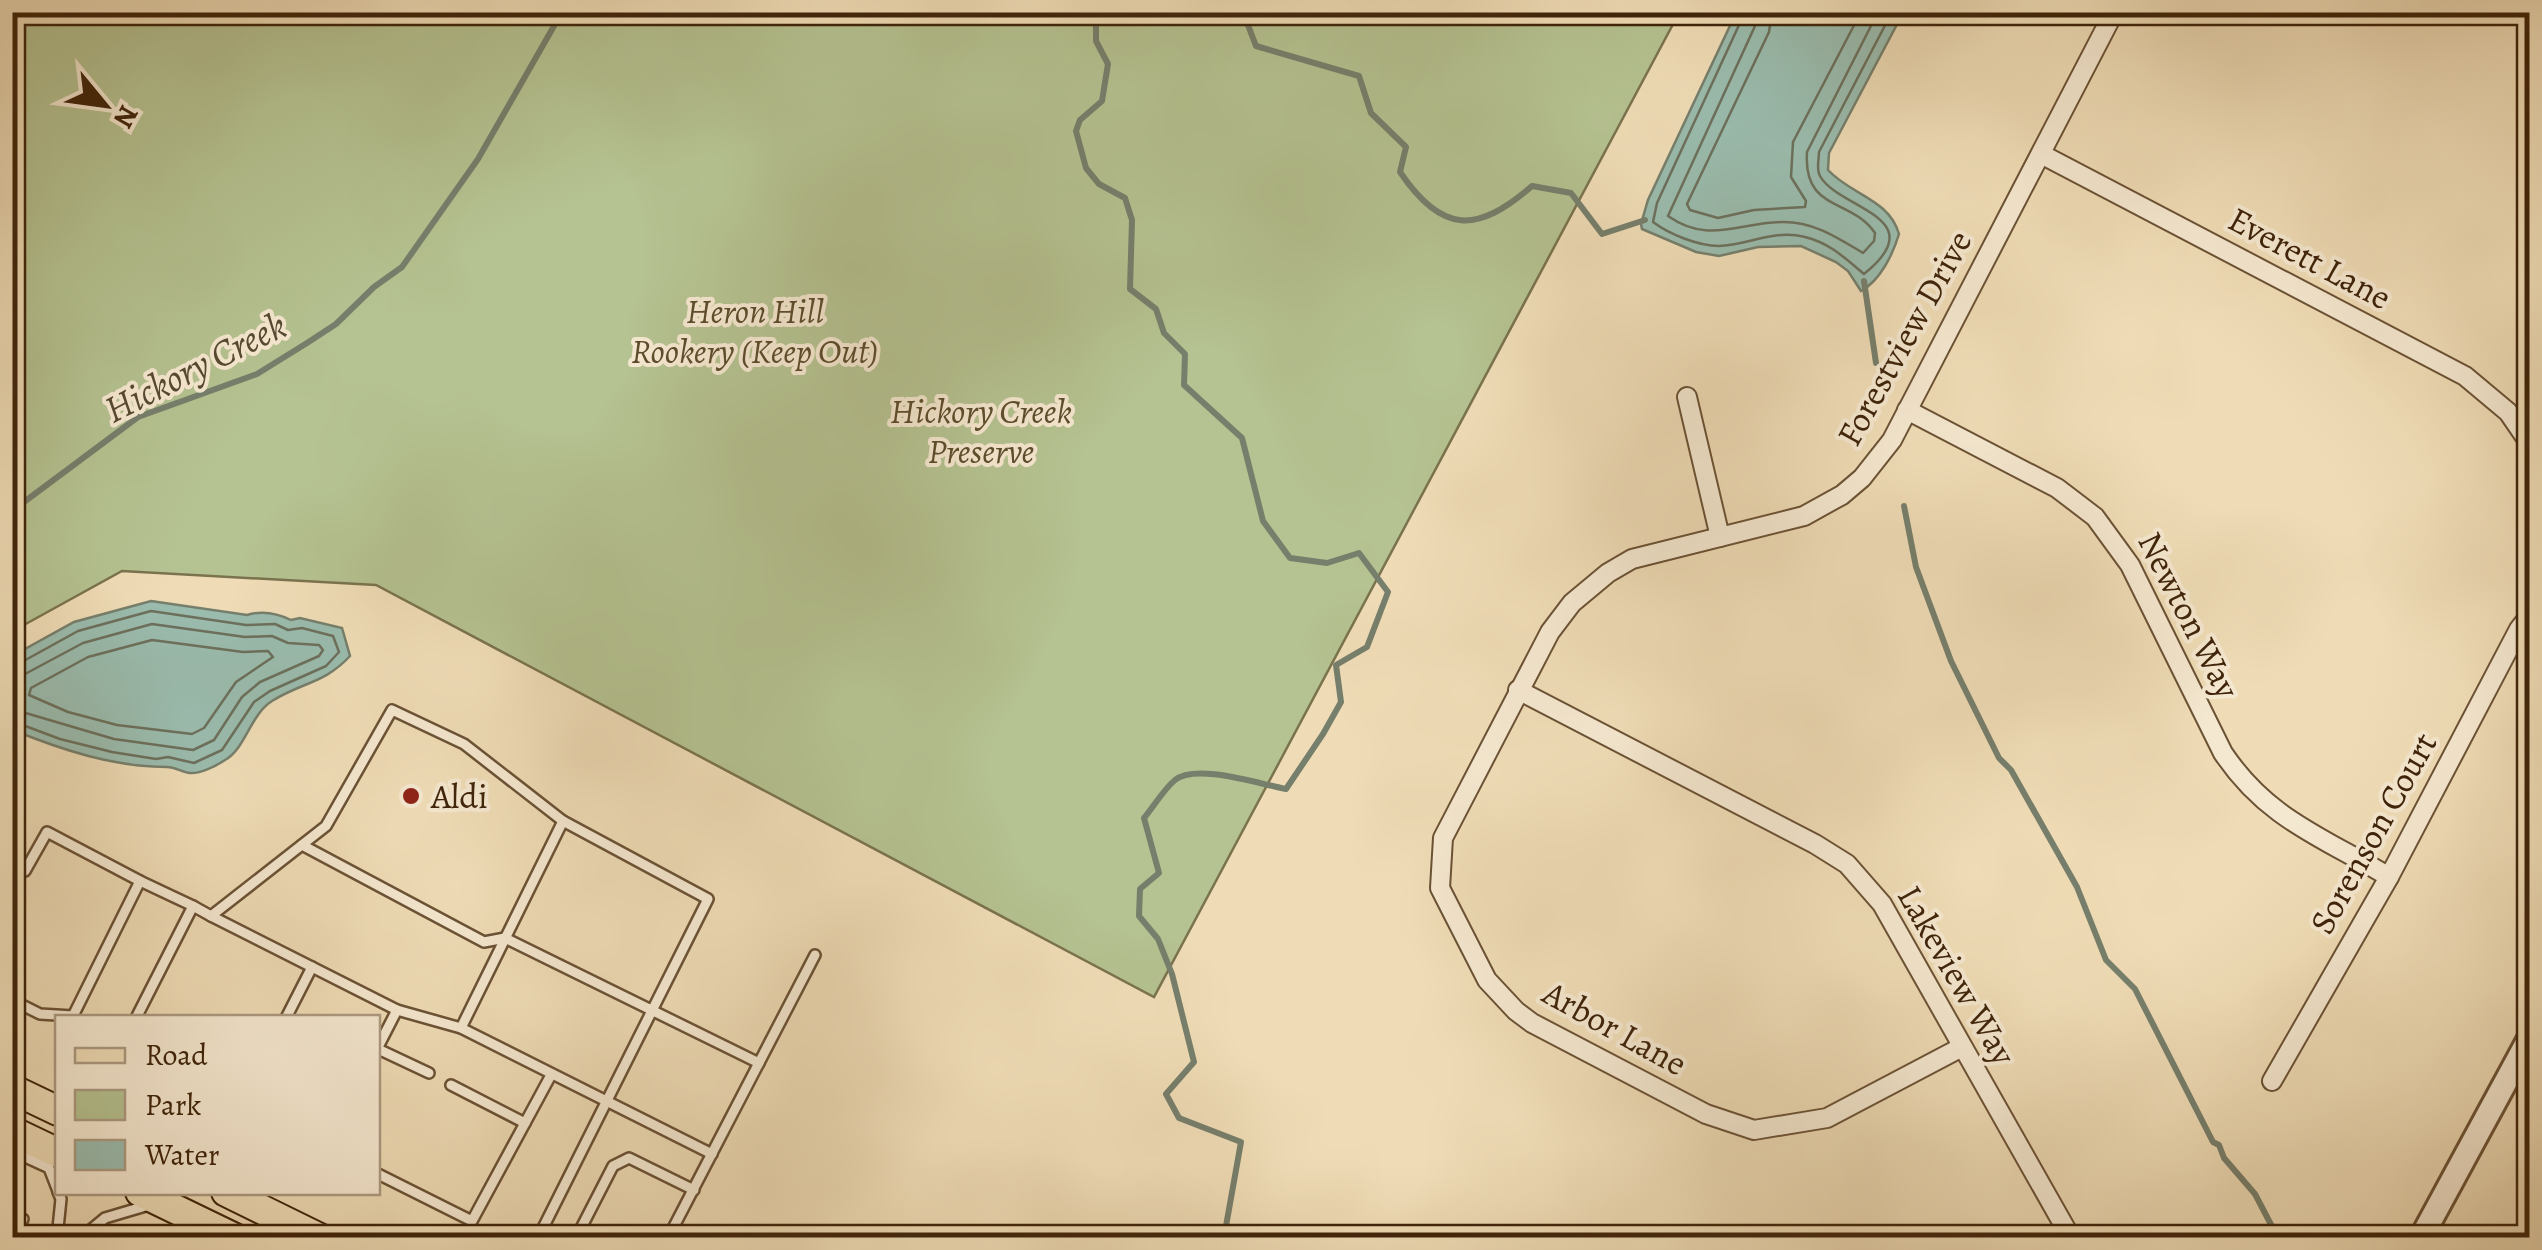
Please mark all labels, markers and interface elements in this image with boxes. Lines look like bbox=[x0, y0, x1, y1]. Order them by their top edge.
north arrow bbox=[55, 55, 155, 155]
text: N bbox=[104, 99, 148, 135]
street label: Everett Lane bbox=[2220, 195, 2400, 321]
street label: Forestview Drive bbox=[1825, 222, 1983, 454]
park label: Heron Hill Rookery (Keep Out) bbox=[631, 287, 879, 375]
water label: Hickory Creek bbox=[95, 299, 295, 435]
park label: Hickory Creek Preserve bbox=[890, 387, 1072, 475]
street label: Newton Way bbox=[2127, 523, 2252, 707]
street label: Sorenson Court bbox=[2298, 724, 2448, 942]
place label: Aldi bbox=[430, 772, 488, 820]
marker: Aldi bbox=[400, 785, 422, 807]
street label: Lakeview Way bbox=[1886, 876, 2028, 1074]
street label: Arbor Lane bbox=[1534, 968, 1696, 1087]
legend bbox=[55, 1015, 380, 1195]
text: Road bbox=[145, 1035, 208, 1075]
text: Park bbox=[145, 1085, 201, 1125]
text: Water bbox=[144, 1135, 219, 1175]

